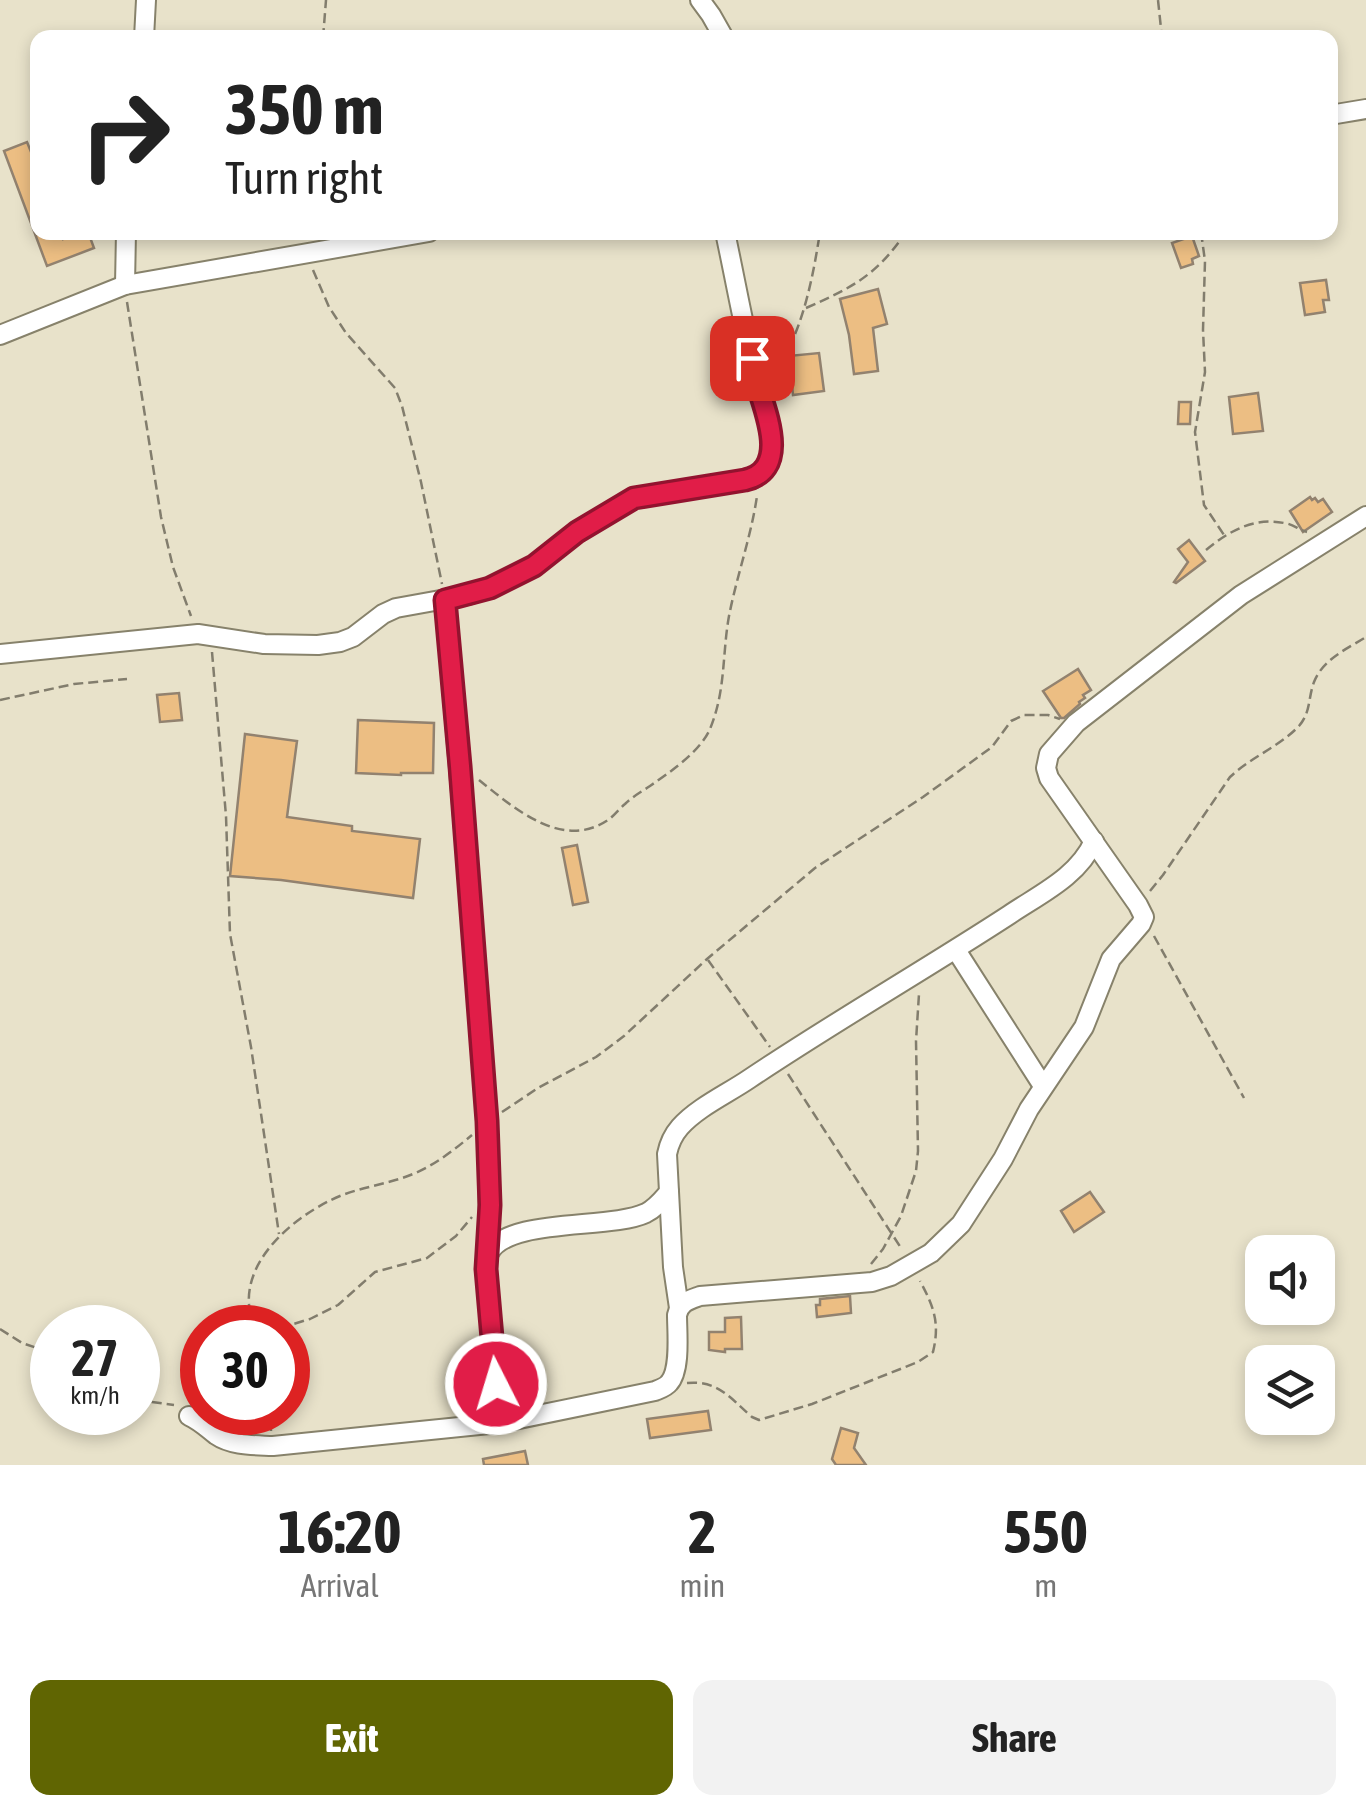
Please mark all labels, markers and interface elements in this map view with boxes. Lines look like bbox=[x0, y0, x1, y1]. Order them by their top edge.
text: 350 m bbox=[225, 69, 384, 149]
icon: right bbox=[60, 70, 190, 200]
text: Turn right bbox=[225, 152, 383, 204]
pin bbox=[710, 316, 795, 401]
icon: arrive bbox=[725, 331, 780, 386]
map controls bbox=[1245, 1235, 1335, 1435]
button: sound bbox=[1245, 1235, 1335, 1325]
speed limit sign: 30 bbox=[180, 1305, 310, 1435]
text: 27 bbox=[71, 1329, 118, 1387]
position arrow bbox=[444, 1332, 548, 1436]
button: layers bbox=[1245, 1345, 1335, 1435]
text: km/h bbox=[70, 1381, 120, 1409]
text: 16:20 bbox=[278, 1497, 401, 1566]
text: 2 bbox=[688, 1497, 717, 1566]
text: 550 bbox=[1003, 1497, 1088, 1566]
text: Arrival bbox=[301, 1567, 379, 1604]
text: min bbox=[679, 1567, 725, 1604]
text: m bbox=[1034, 1567, 1057, 1604]
button: Exit bbox=[30, 1680, 673, 1795]
button: Share bbox=[693, 1680, 1336, 1795]

